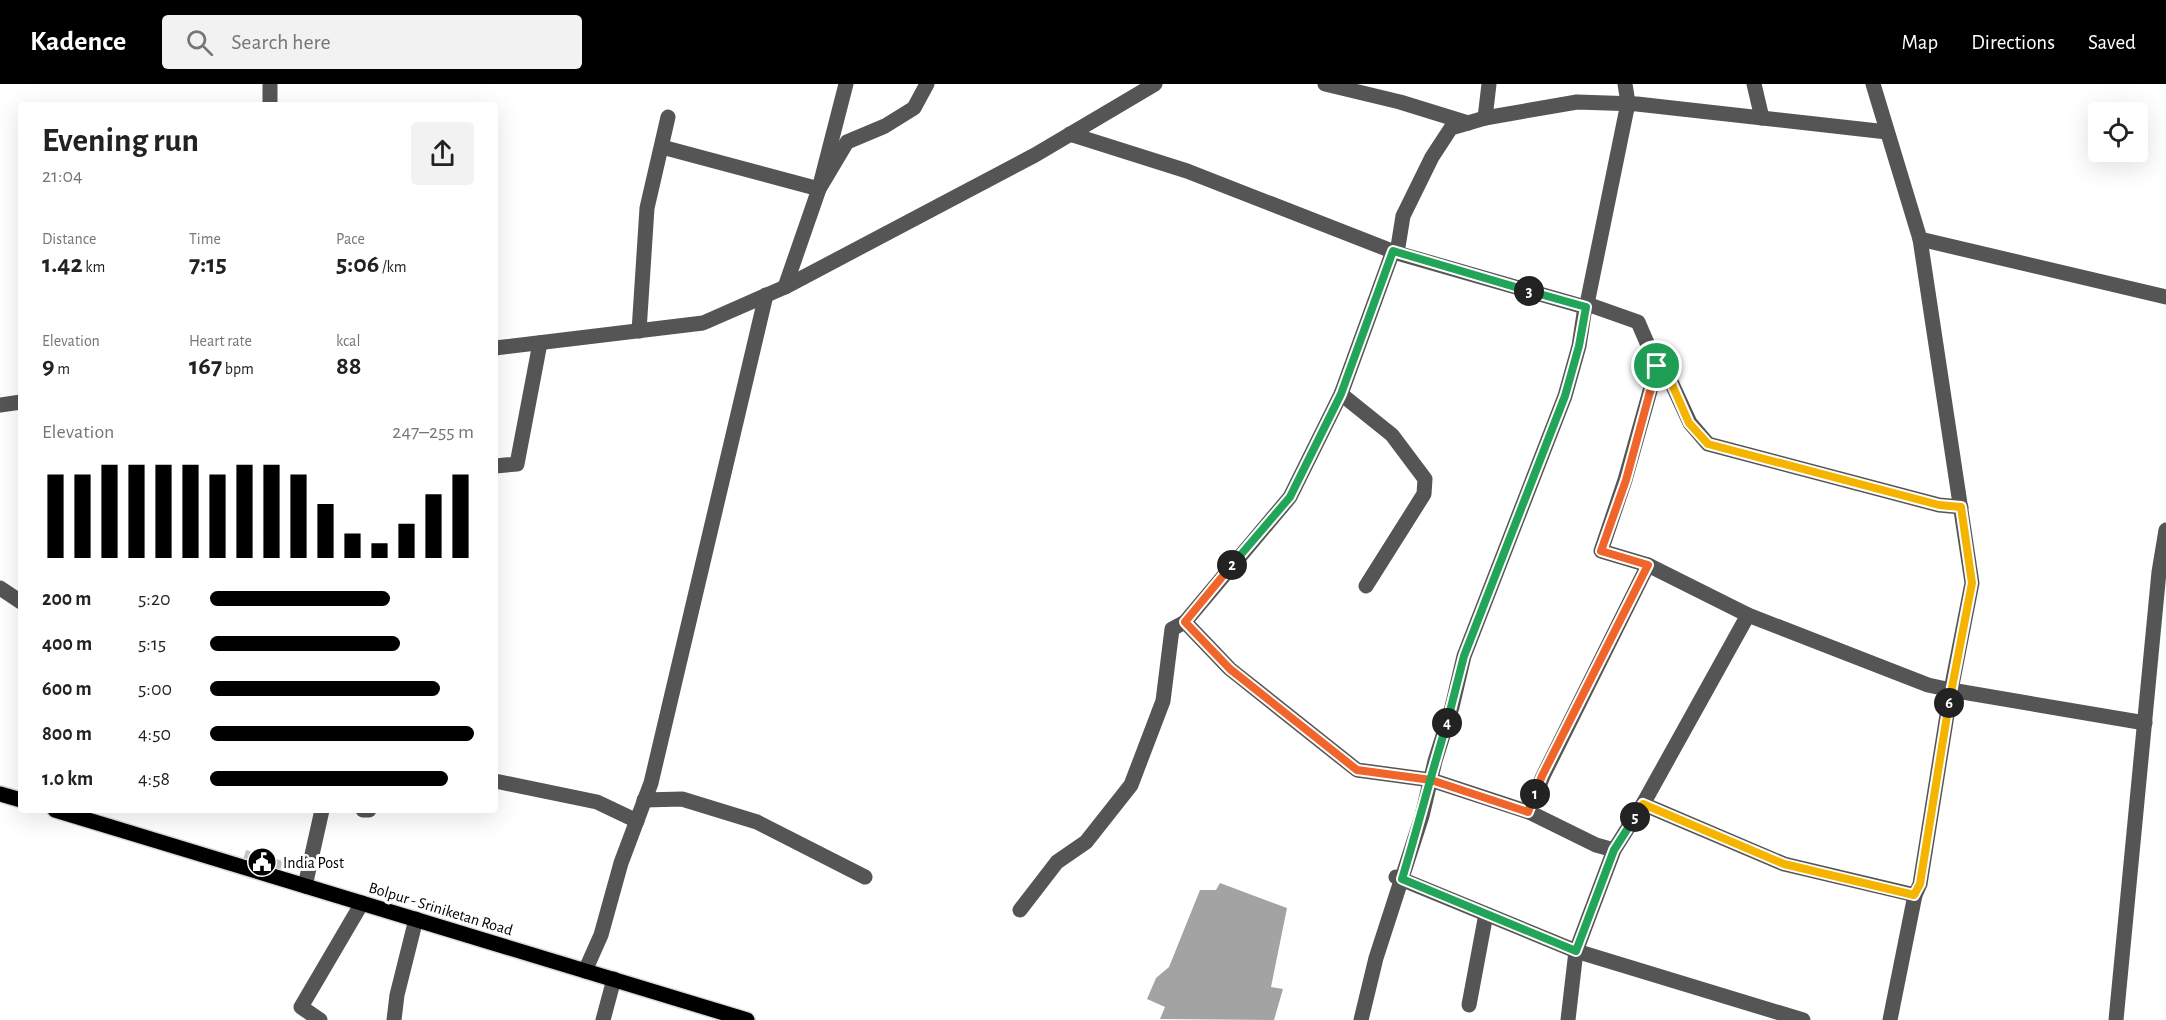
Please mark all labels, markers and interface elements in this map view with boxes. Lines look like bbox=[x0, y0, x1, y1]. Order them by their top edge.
search box bbox=[162, 15, 582, 69]
icon: search bbox=[183, 26, 216, 59]
text: Kadence bbox=[30, 28, 126, 56]
text: Search here bbox=[231, 31, 331, 53]
text: Map bbox=[1902, 32, 1938, 53]
text: Directions bbox=[1971, 32, 2055, 53]
text: Saved bbox=[2088, 32, 2136, 53]
map controls bbox=[2088, 102, 2148, 162]
button: locate bbox=[2088, 102, 2148, 162]
button: share bbox=[411, 122, 474, 185]
text: Evening run bbox=[42, 125, 199, 158]
text: 21:04 bbox=[42, 166, 83, 186]
text: Distance bbox=[42, 231, 96, 247]
text: Time bbox=[189, 231, 221, 247]
text: Pace bbox=[336, 231, 365, 247]
text: 1.42 bbox=[42, 251, 83, 277]
text: 7:15 bbox=[189, 251, 227, 277]
text: 5:06 bbox=[336, 251, 379, 277]
text: km bbox=[83, 259, 105, 275]
text: /km bbox=[379, 259, 407, 275]
pin: 3 bbox=[1514, 276, 1544, 306]
text: 3 bbox=[1526, 283, 1532, 299]
text: Elevation bbox=[42, 333, 100, 349]
text: Heart rate bbox=[189, 333, 252, 349]
text: kcal bbox=[336, 333, 360, 349]
pin bbox=[1631, 340, 1682, 391]
icon: arrive bbox=[1640, 349, 1673, 382]
text: 9 bbox=[42, 353, 55, 379]
text: 167 bbox=[189, 353, 222, 379]
text: 88 bbox=[336, 353, 362, 379]
text: m bbox=[55, 361, 70, 377]
text: bpm bbox=[222, 361, 254, 377]
text: Elevation bbox=[42, 422, 114, 442]
text: 247–255 m bbox=[392, 422, 474, 442]
pin: 2 bbox=[1217, 550, 1247, 580]
text: 2 bbox=[1228, 557, 1236, 573]
text: 200 m bbox=[42, 589, 91, 609]
text: 5:20 bbox=[138, 589, 171, 609]
text: 400 m bbox=[42, 634, 92, 654]
text: 5:15 bbox=[138, 634, 166, 654]
text: 600 m bbox=[42, 679, 92, 699]
text: 5:00 bbox=[138, 679, 172, 699]
pin: 6 bbox=[1934, 688, 1964, 718]
text: 6 bbox=[1945, 695, 1953, 711]
pin: 4 bbox=[1432, 708, 1462, 738]
text: 4 bbox=[1443, 715, 1451, 731]
text: 800 m bbox=[42, 724, 92, 744]
text: 4:50 bbox=[138, 724, 171, 744]
text: 1.0 km bbox=[42, 769, 93, 789]
text: 4:58 bbox=[138, 769, 170, 789]
pin: 1 bbox=[1520, 779, 1550, 809]
text: 1 bbox=[1532, 786, 1538, 802]
pin: 5 bbox=[1620, 802, 1650, 832]
text: 5 bbox=[1632, 809, 1638, 825]
public building icon: India Post bbox=[246, 846, 278, 878]
place label: India Post bbox=[283, 855, 344, 871]
street label: Bolpur - Sriniketan Road bbox=[367, 879, 515, 939]

